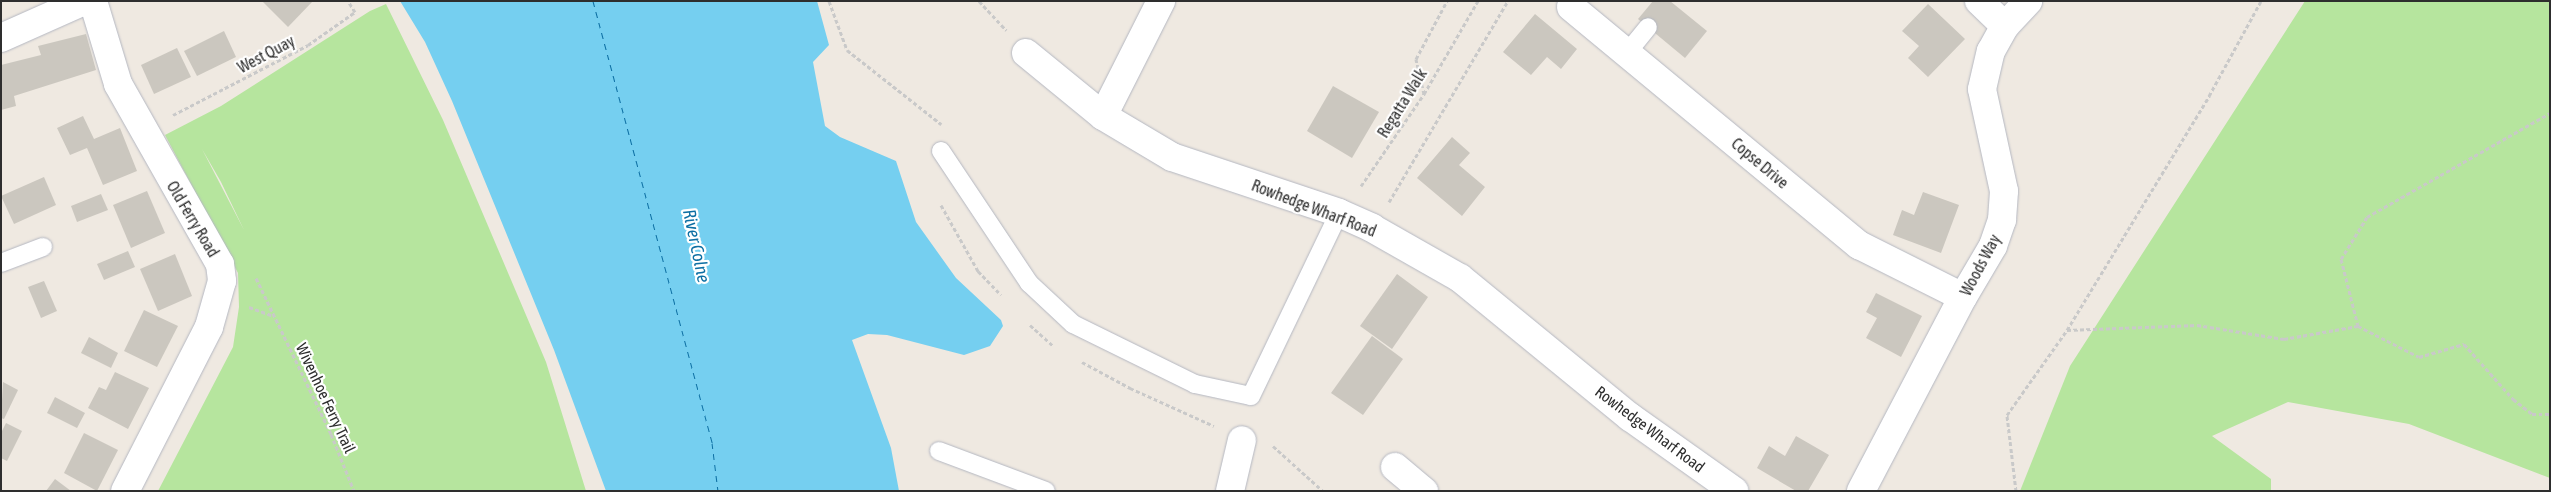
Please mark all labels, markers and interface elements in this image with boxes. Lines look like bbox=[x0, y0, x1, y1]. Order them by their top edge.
street label: West Quay bbox=[234, 31, 298, 77]
street label: Regatta Walk bbox=[1373, 65, 1431, 141]
street label: Copse Drive bbox=[1728, 134, 1792, 192]
street label: Rowhedge Wharf Road bbox=[1249, 175, 1379, 241]
street label: Old Ferry Road bbox=[163, 177, 223, 261]
water label: River Colne bbox=[678, 207, 714, 285]
street label: Woods Way bbox=[1956, 231, 2004, 299]
street label: Wivenhoe Ferry Trail bbox=[292, 340, 360, 456]
street label: Rowhedge Wharf Road bbox=[1592, 382, 1708, 476]

